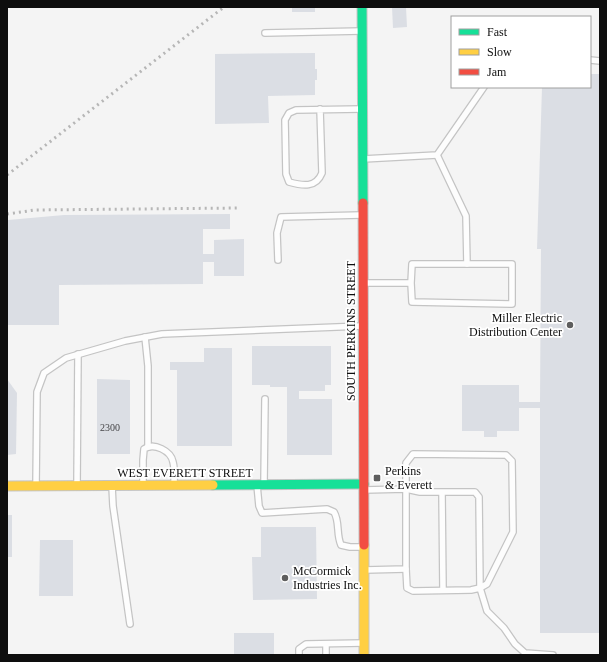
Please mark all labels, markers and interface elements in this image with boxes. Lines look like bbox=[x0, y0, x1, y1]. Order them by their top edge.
legend bbox=[451, 16, 591, 88]
text: Fast bbox=[487, 25, 508, 39]
text: Slow bbox=[487, 45, 512, 59]
text: Jam bbox=[487, 65, 507, 79]
street label: SOUTH PERKINS STREET bbox=[344, 260, 358, 401]
place label: Miller Electric Distribution Center bbox=[469, 311, 562, 339]
marker: Miller Electric Distribution Center bbox=[565, 320, 575, 330]
house number: 2300 bbox=[100, 422, 120, 433]
place label: Perkins & Everett bbox=[385, 464, 433, 492]
street label: WEST EVERETT STREET bbox=[117, 466, 253, 480]
marker: Perkins & Everett bbox=[372, 473, 382, 483]
place label: McCormick Industries Inc. bbox=[293, 564, 362, 592]
marker: McCormick Industries Inc. bbox=[280, 573, 290, 583]

